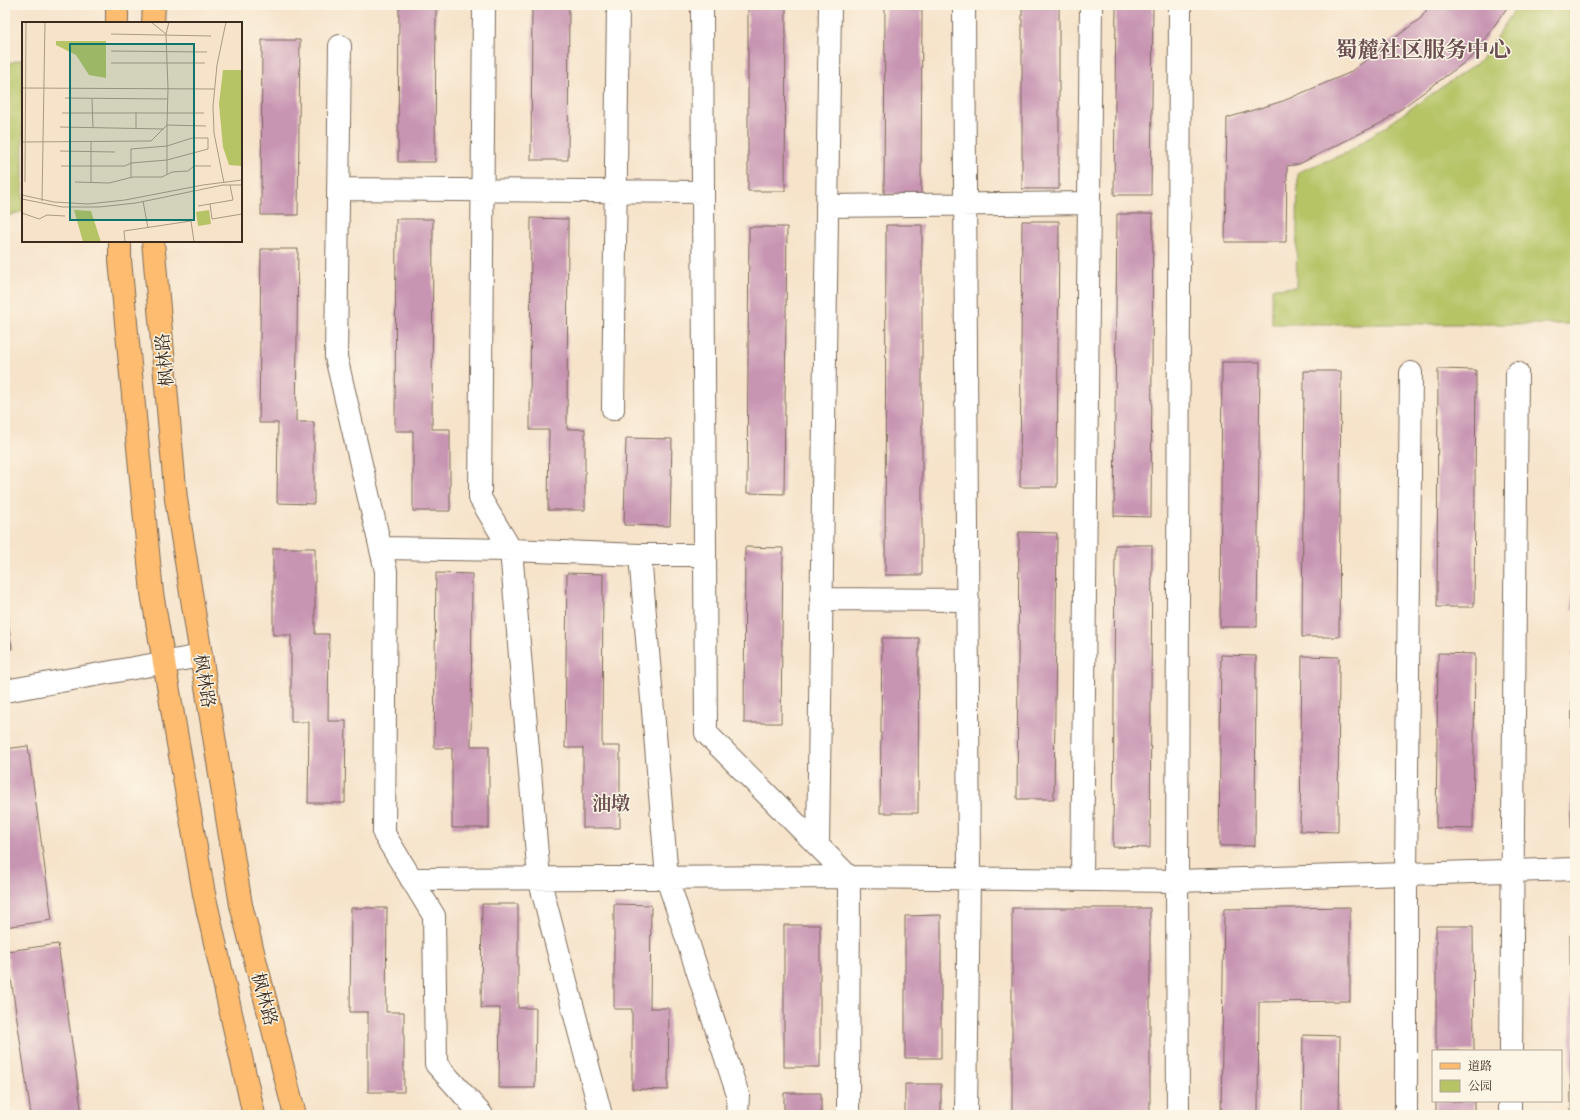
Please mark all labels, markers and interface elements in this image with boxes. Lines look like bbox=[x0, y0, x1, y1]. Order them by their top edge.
inset map bbox=[22, 22, 242, 242]
district label: 蜀麓社区服务中心 bbox=[1335, 35, 1511, 64]
street label: 枫林路 bbox=[150, 332, 178, 388]
street label: 枫林路 bbox=[189, 653, 221, 709]
district label: 油墩 bbox=[592, 791, 630, 816]
street label: 枫林路 bbox=[247, 970, 283, 1028]
legend bbox=[1432, 1050, 1562, 1102]
text: 道路 bbox=[1468, 1058, 1492, 1074]
text: 公园 bbox=[1468, 1078, 1492, 1094]

